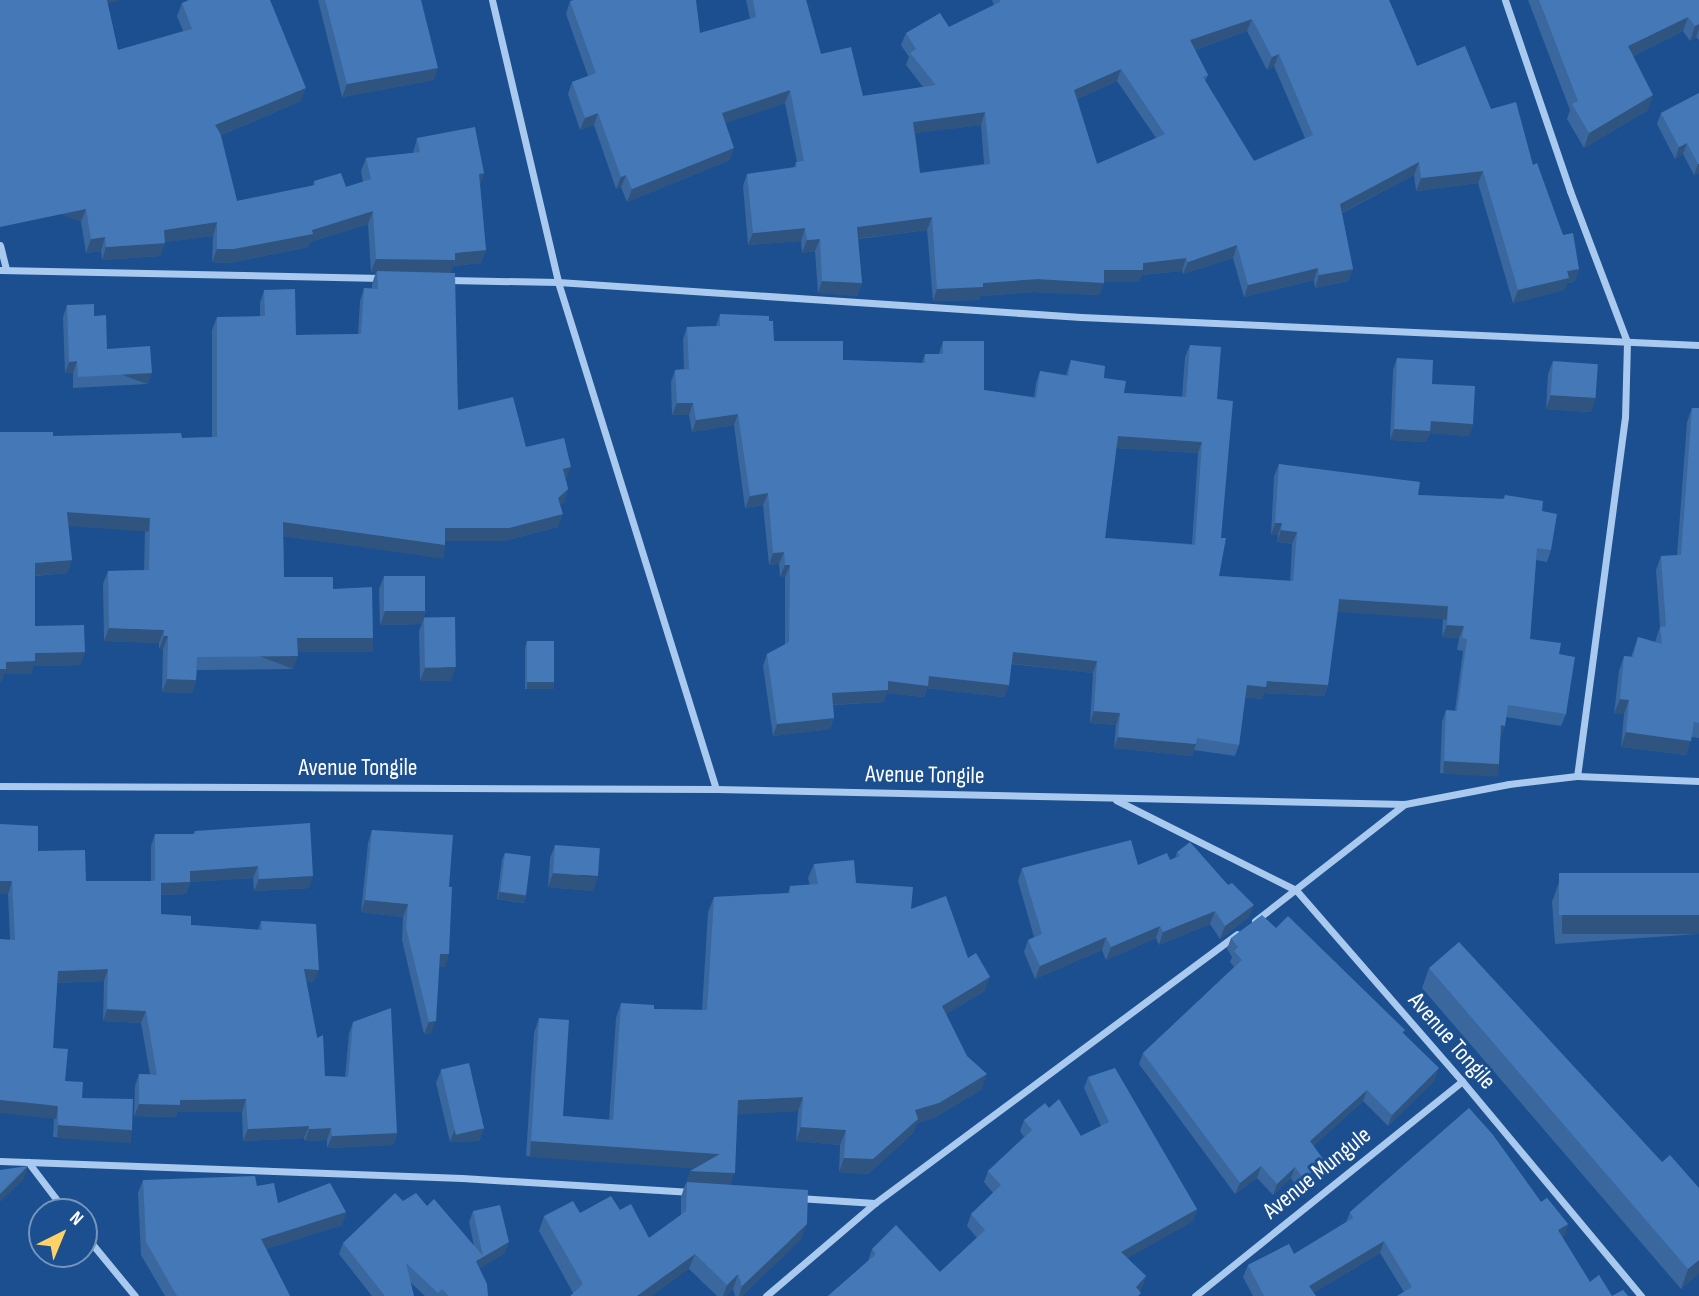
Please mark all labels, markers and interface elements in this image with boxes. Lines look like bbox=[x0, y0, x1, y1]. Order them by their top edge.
street label: Avenue Tongile bbox=[298, 754, 418, 782]
street label: Avenue Tongile bbox=[865, 760, 985, 790]
street label: Avenue Tongile bbox=[1402, 987, 1502, 1095]
street label: Avenue Mungule bbox=[1257, 1121, 1377, 1225]
north arrow bbox=[28, 1198, 98, 1268]
text: N bbox=[65, 1207, 88, 1231]

